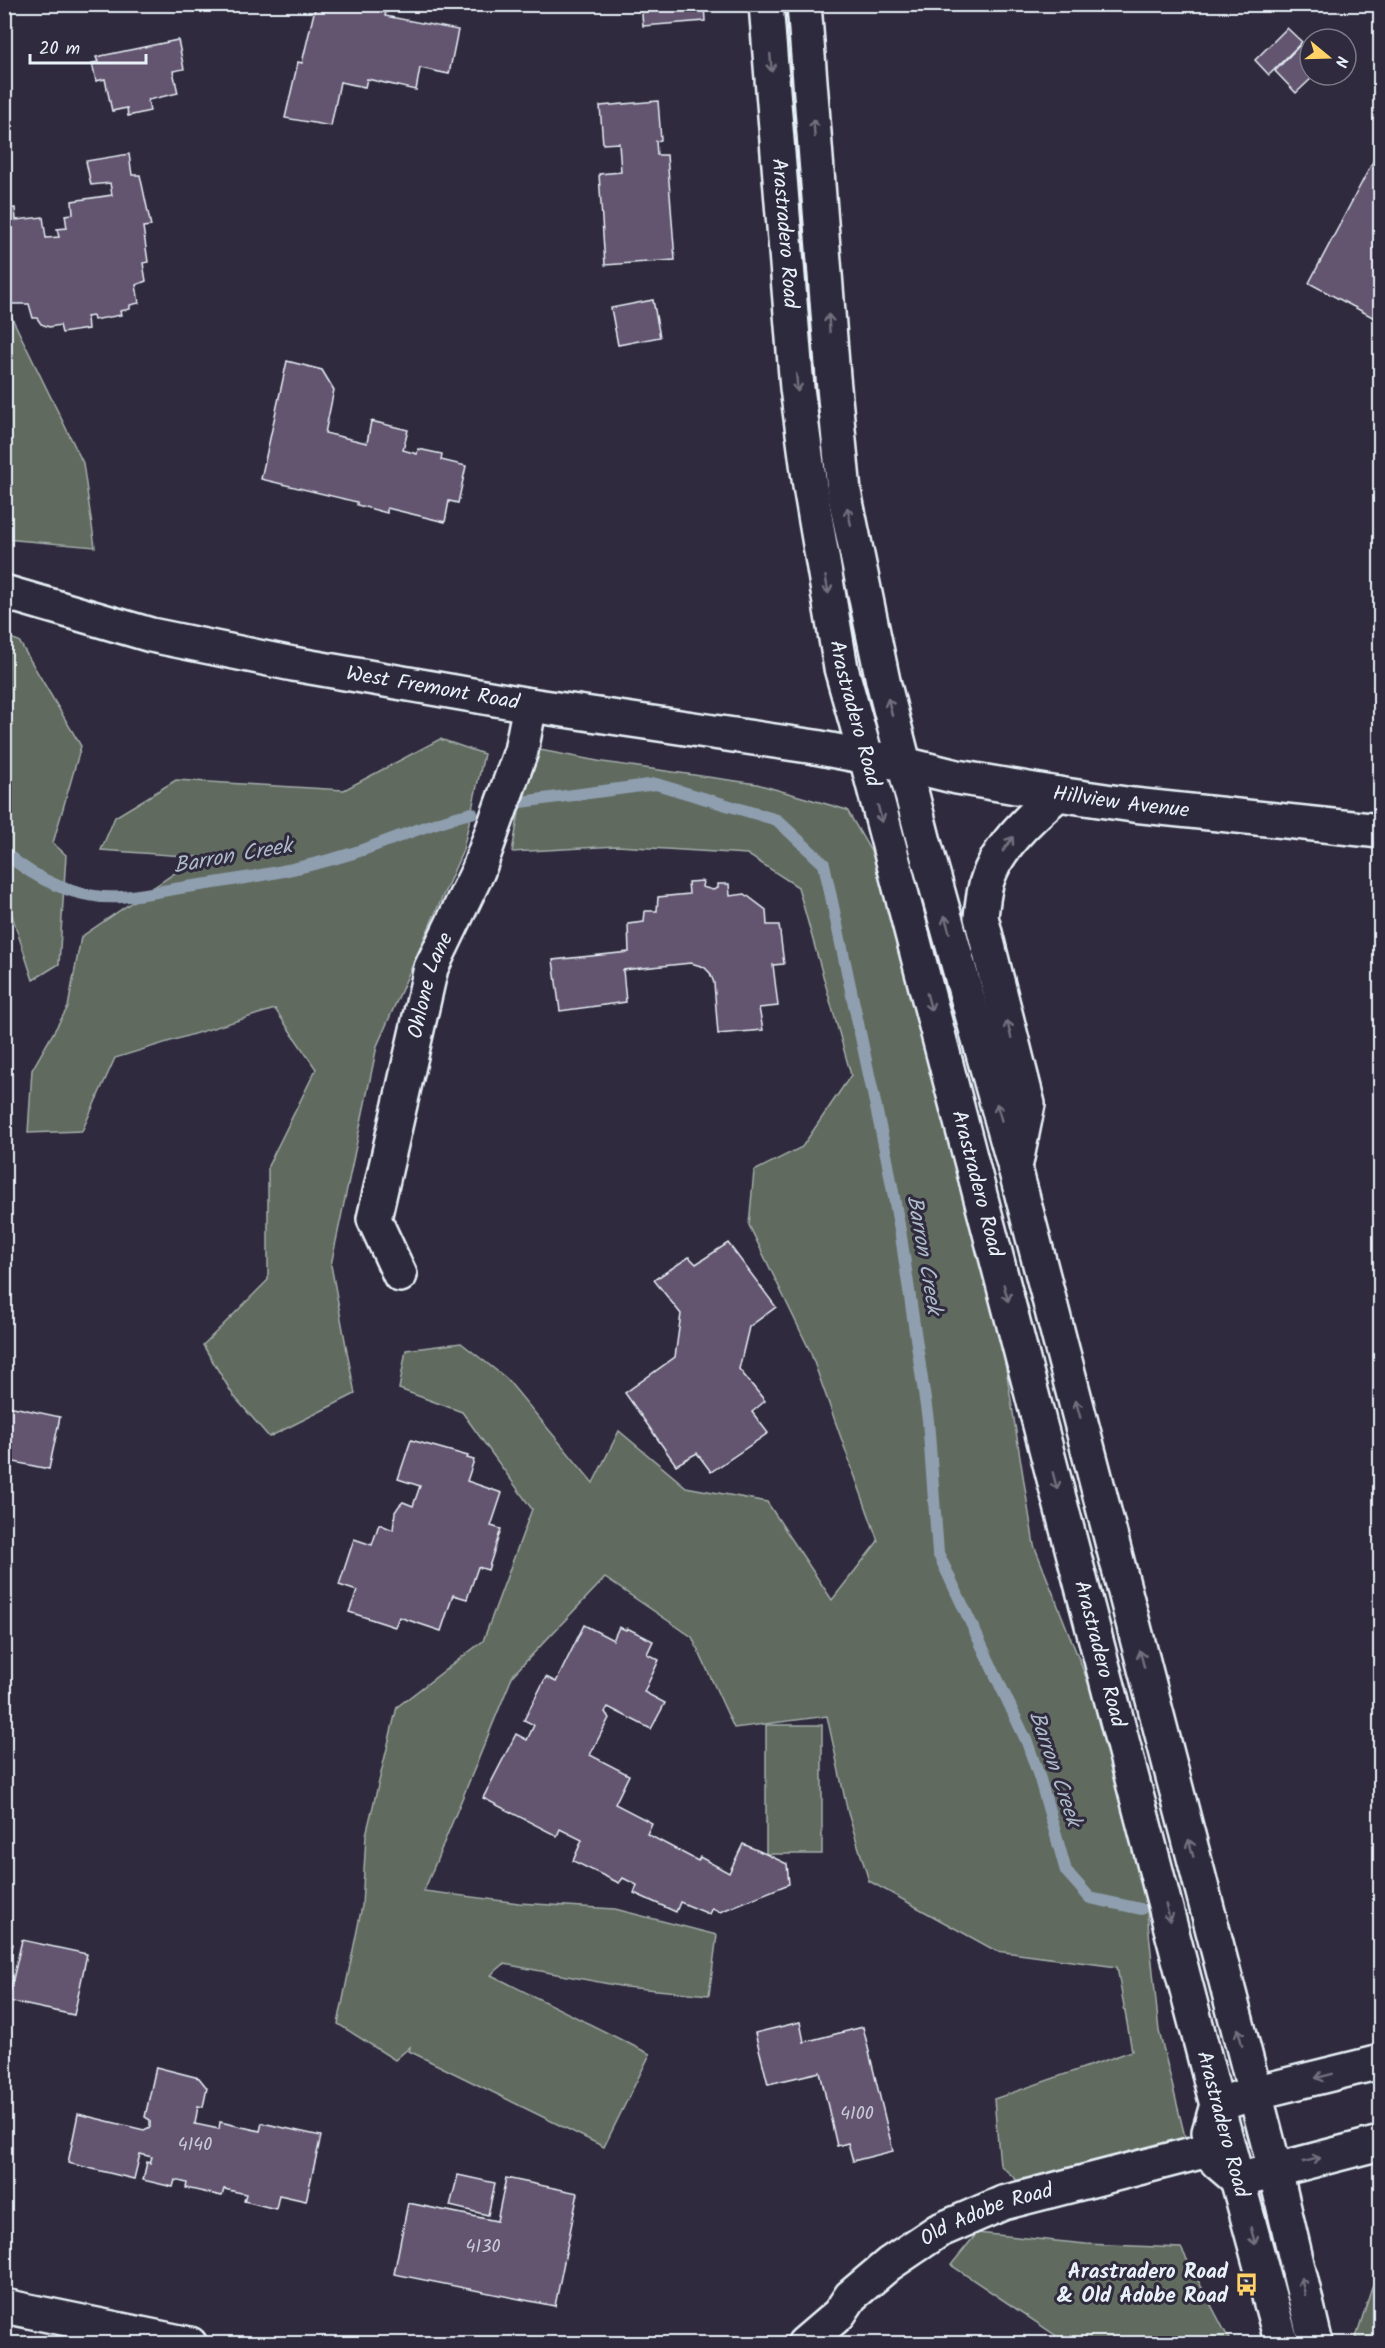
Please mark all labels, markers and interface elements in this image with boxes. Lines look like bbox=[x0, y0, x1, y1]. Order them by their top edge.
scale bar bbox=[30, 27, 146, 65]
north arrow bbox=[1298, 27, 1358, 87]
text: 20 m bbox=[39, 35, 80, 64]
one-way arrow bbox=[766, 52, 777, 72]
text: N bbox=[1327, 53, 1354, 70]
one-way arrow bbox=[808, 119, 819, 139]
street label: Arastradero Road bbox=[762, 157, 807, 310]
one-way arrow bbox=[823, 313, 834, 333]
one-way arrow bbox=[792, 372, 803, 392]
one-way arrow bbox=[843, 507, 854, 527]
one-way arrow bbox=[822, 575, 833, 594]
street label: Arastradero Road bbox=[820, 638, 890, 791]
street label: West Fremont Road bbox=[344, 657, 522, 719]
one-way arrow bbox=[883, 698, 895, 717]
street label: Hillview Avenue bbox=[1051, 777, 1191, 827]
one-way arrow bbox=[875, 804, 887, 823]
water label: Barron Creek bbox=[171, 829, 299, 885]
one-way arrow bbox=[1002, 837, 1014, 853]
one-way arrow bbox=[941, 915, 952, 934]
street label: Ohlone Lane bbox=[399, 926, 463, 1042]
one-way arrow bbox=[924, 993, 936, 1012]
one-way arrow bbox=[1003, 1020, 1015, 1039]
one-way arrow bbox=[993, 1103, 1005, 1122]
street label: Arastradero Road bbox=[942, 1107, 1012, 1261]
water label: Barron Creek bbox=[895, 1193, 951, 1321]
one-way arrow bbox=[1000, 1283, 1012, 1302]
one-way arrow bbox=[1071, 1400, 1083, 1419]
one-way arrow bbox=[1050, 1471, 1061, 1490]
street label: Arastradero Road bbox=[1065, 1577, 1135, 1731]
one-way arrow bbox=[1136, 1650, 1148, 1669]
water label: Barron Creek bbox=[1018, 1707, 1091, 1835]
one-way arrow bbox=[1185, 1839, 1197, 1858]
one-way arrow bbox=[1162, 1903, 1174, 1922]
one-way arrow bbox=[1233, 2027, 1245, 2046]
street label: Arastradero Road bbox=[1187, 2047, 1258, 2202]
one-way arrow bbox=[1315, 2070, 1334, 2082]
house number: 4100 bbox=[840, 2100, 874, 2129]
house number: 4140 bbox=[178, 2131, 212, 2160]
one-way arrow bbox=[1302, 2154, 1321, 2166]
street label: Old Adobe Road bbox=[913, 2174, 1057, 2255]
one-way arrow bbox=[1248, 2227, 1260, 2246]
house number: 4130 bbox=[466, 2233, 500, 2262]
place label: Arastradero Road & Old Adobe Road bbox=[1057, 2256, 1229, 2313]
bus stop icon: Arastradero Road & Old Adobe Road bbox=[1233, 2271, 1259, 2297]
one-way arrow bbox=[1297, 2277, 1309, 2296]

